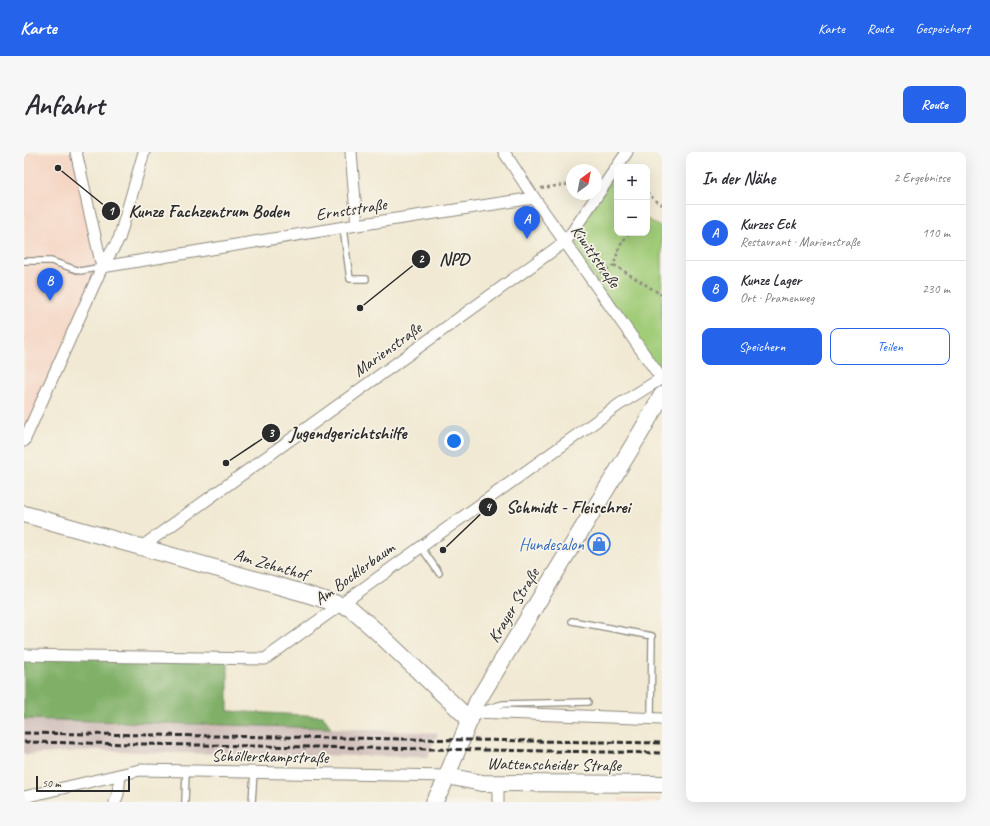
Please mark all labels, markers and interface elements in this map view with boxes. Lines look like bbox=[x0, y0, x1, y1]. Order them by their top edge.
text: Karte bbox=[20, 16, 57, 40]
text: Karte bbox=[818, 20, 845, 37]
text: Route bbox=[867, 20, 893, 37]
text: Gespeichert bbox=[915, 20, 970, 37]
button: Route bbox=[903, 86, 966, 123]
text: Anfahrt bbox=[24, 87, 104, 122]
north arrow bbox=[566, 164, 602, 200]
map controls bbox=[614, 164, 650, 236]
button: + bbox=[614, 164, 650, 200]
text: In der Nähe bbox=[702, 168, 775, 189]
text: 2 Ergebnisse bbox=[894, 170, 950, 186]
street label: Ernststraße bbox=[314, 193, 389, 225]
callout: Kunze Fachzentrum Boden bbox=[101, 196, 298, 226]
text: Kunze Fachzentrum Boden bbox=[128, 200, 290, 222]
button: − bbox=[614, 200, 650, 236]
text: 1 bbox=[108, 203, 115, 219]
pin: A bbox=[514, 206, 540, 239]
text: Kurzes Eck bbox=[740, 215, 795, 234]
street label: Kiwittstraße bbox=[566, 221, 626, 293]
text: A bbox=[712, 225, 718, 241]
text: 110 m bbox=[922, 225, 950, 241]
text: Restaurant · Marienstraße bbox=[740, 234, 860, 250]
callout: NPD bbox=[411, 244, 477, 274]
text: NPD bbox=[439, 248, 472, 270]
text: 2 bbox=[418, 251, 425, 267]
pin: B bbox=[37, 268, 63, 301]
text: Kunze Lager bbox=[740, 271, 801, 290]
text: B bbox=[712, 281, 718, 297]
text: 230 m bbox=[922, 281, 950, 297]
text: Ort · Pramenweg bbox=[740, 290, 814, 306]
street label: Marienstraße bbox=[349, 317, 427, 381]
button: Speichern bbox=[702, 328, 822, 365]
button: Teilen bbox=[830, 328, 950, 365]
callout: Jugendgerichtshilfe bbox=[261, 418, 414, 448]
text: Jugendgerichtshilfe bbox=[288, 422, 408, 444]
text: 3 bbox=[268, 425, 275, 441]
your location bbox=[444, 431, 464, 451]
callout: Schmidt - Fleischrei bbox=[478, 492, 638, 522]
text: Schmidt - Fleischrei bbox=[506, 496, 633, 518]
text: 4 bbox=[485, 499, 492, 515]
shop icon: Hundesalon bbox=[586, 531, 612, 557]
place label: Hundesalon bbox=[519, 534, 584, 555]
street label: Am Bocklerbaum bbox=[310, 536, 400, 609]
street label: Am Zehnthof bbox=[232, 544, 314, 586]
street label: Krayer Straße bbox=[483, 563, 545, 646]
street label: Schöllerskampstraße bbox=[211, 745, 330, 768]
street label: Wattenscheider Straße bbox=[487, 753, 623, 776]
scale bar bbox=[36, 774, 130, 793]
text: 50 m bbox=[42, 776, 61, 790]

